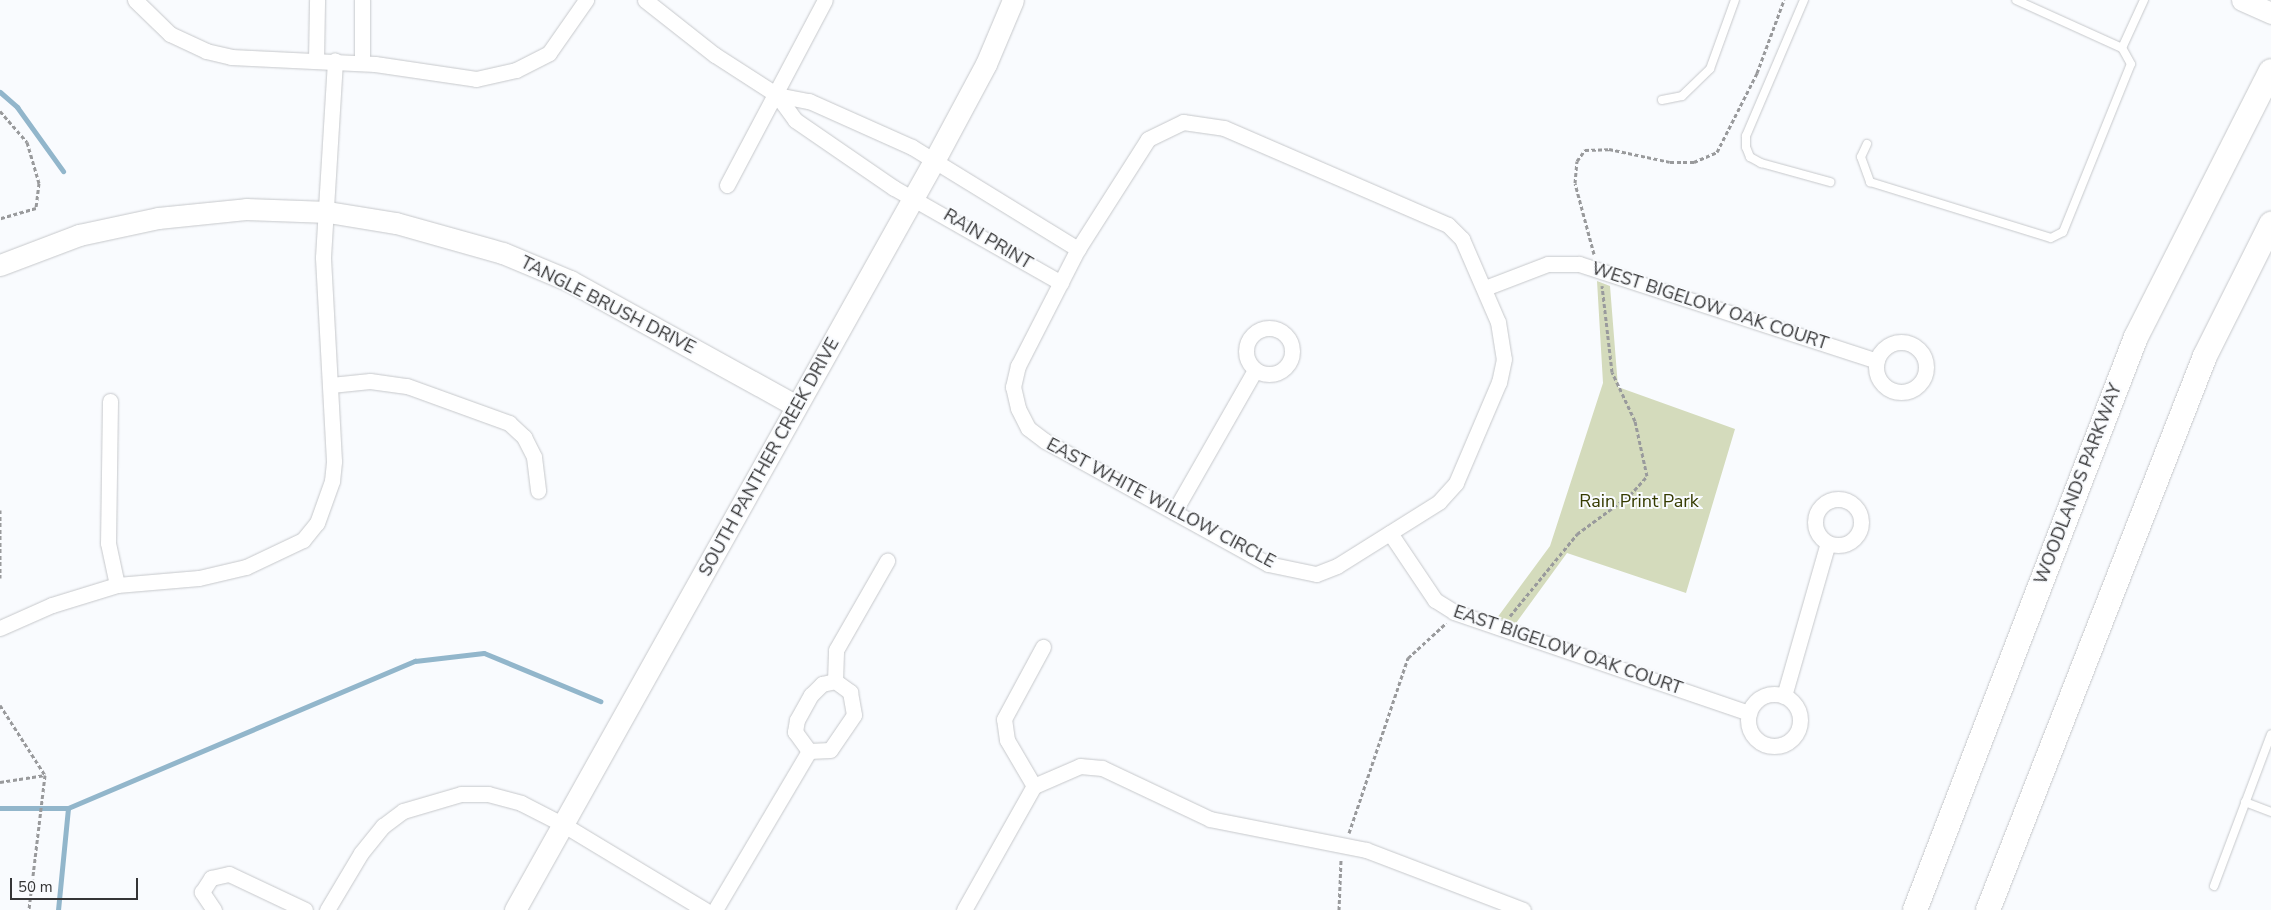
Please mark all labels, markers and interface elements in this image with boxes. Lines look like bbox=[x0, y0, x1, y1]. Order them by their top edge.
street label: RAIN PRINT bbox=[940, 204, 1036, 274]
street label: TANGLE BRUSH DRIVE bbox=[517, 251, 699, 359]
street label: WEST BIGELOW OAK COURT bbox=[1589, 257, 1831, 355]
street label: SOUTH PANTHER CREEK DRIVE bbox=[694, 334, 844, 580]
street label: WOODLANDS PARKWAY bbox=[2030, 381, 2126, 587]
street label: EAST WHITE WILLOW CIRCLE bbox=[1043, 433, 1279, 573]
park label: Rain Print Park bbox=[1579, 490, 1699, 512]
street label: EAST BIGELOW OAK COURT bbox=[1451, 601, 1685, 699]
scale bar bbox=[12, 868, 140, 900]
text: 50 m bbox=[18, 877, 53, 897]

